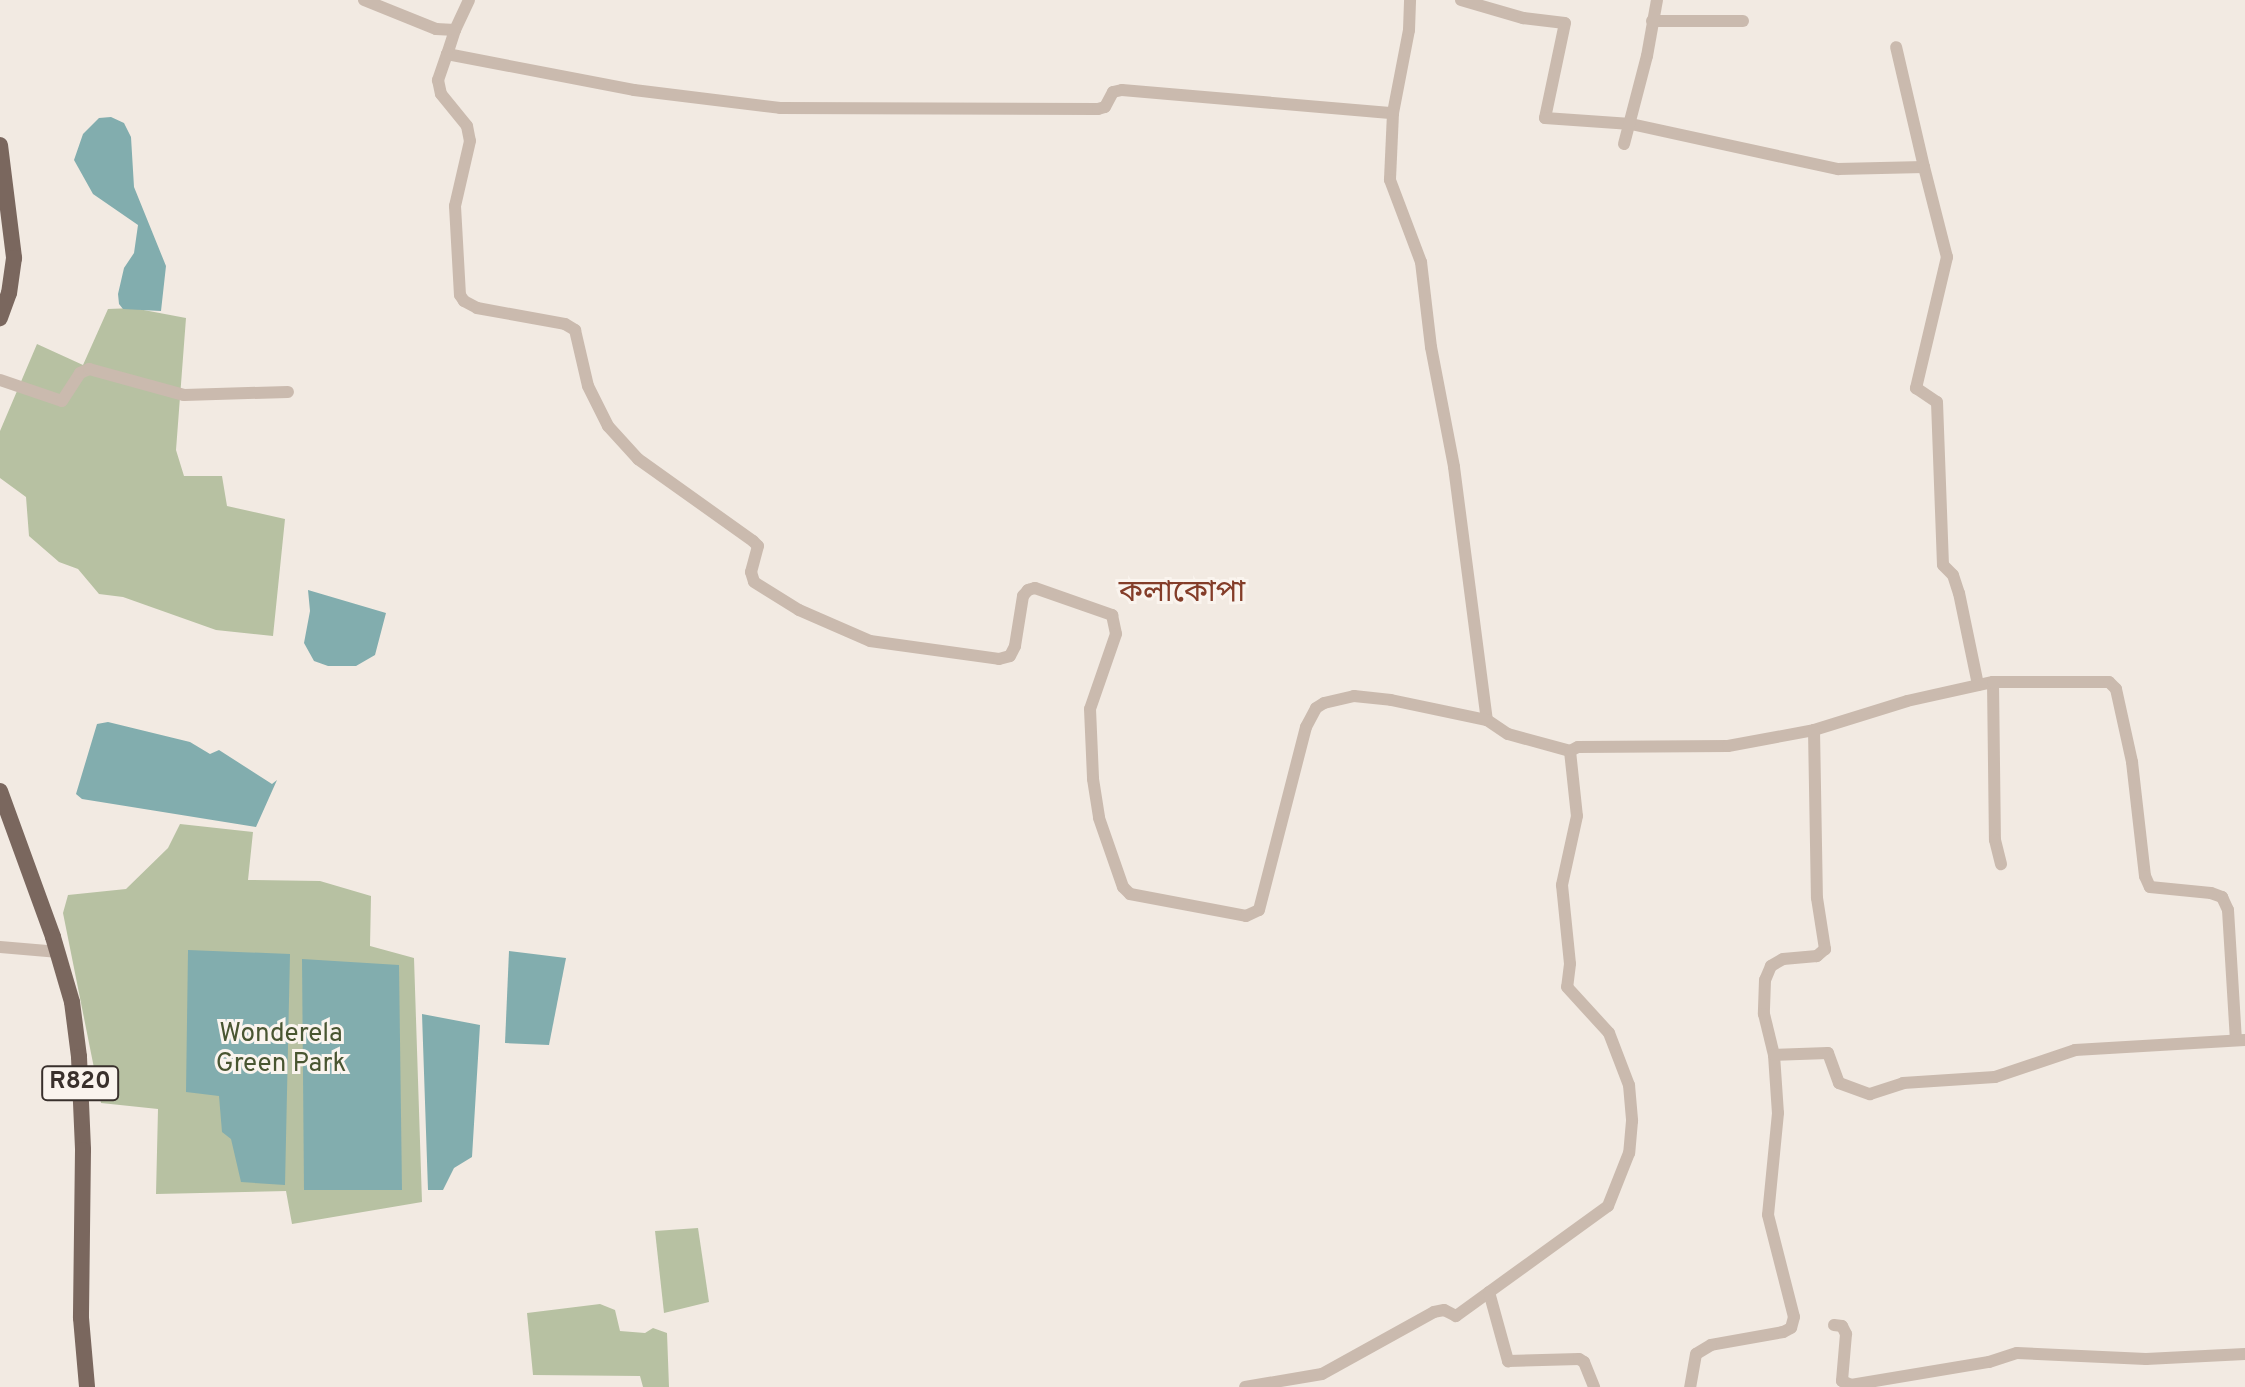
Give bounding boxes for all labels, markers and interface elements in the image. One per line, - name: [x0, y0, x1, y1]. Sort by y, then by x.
- district label: কলাকোপা: [1119, 576, 1245, 612]
- park label: Wonderela Green Park: [216, 1019, 346, 1080]
- road number: R820: [40, 1063, 120, 1103]

